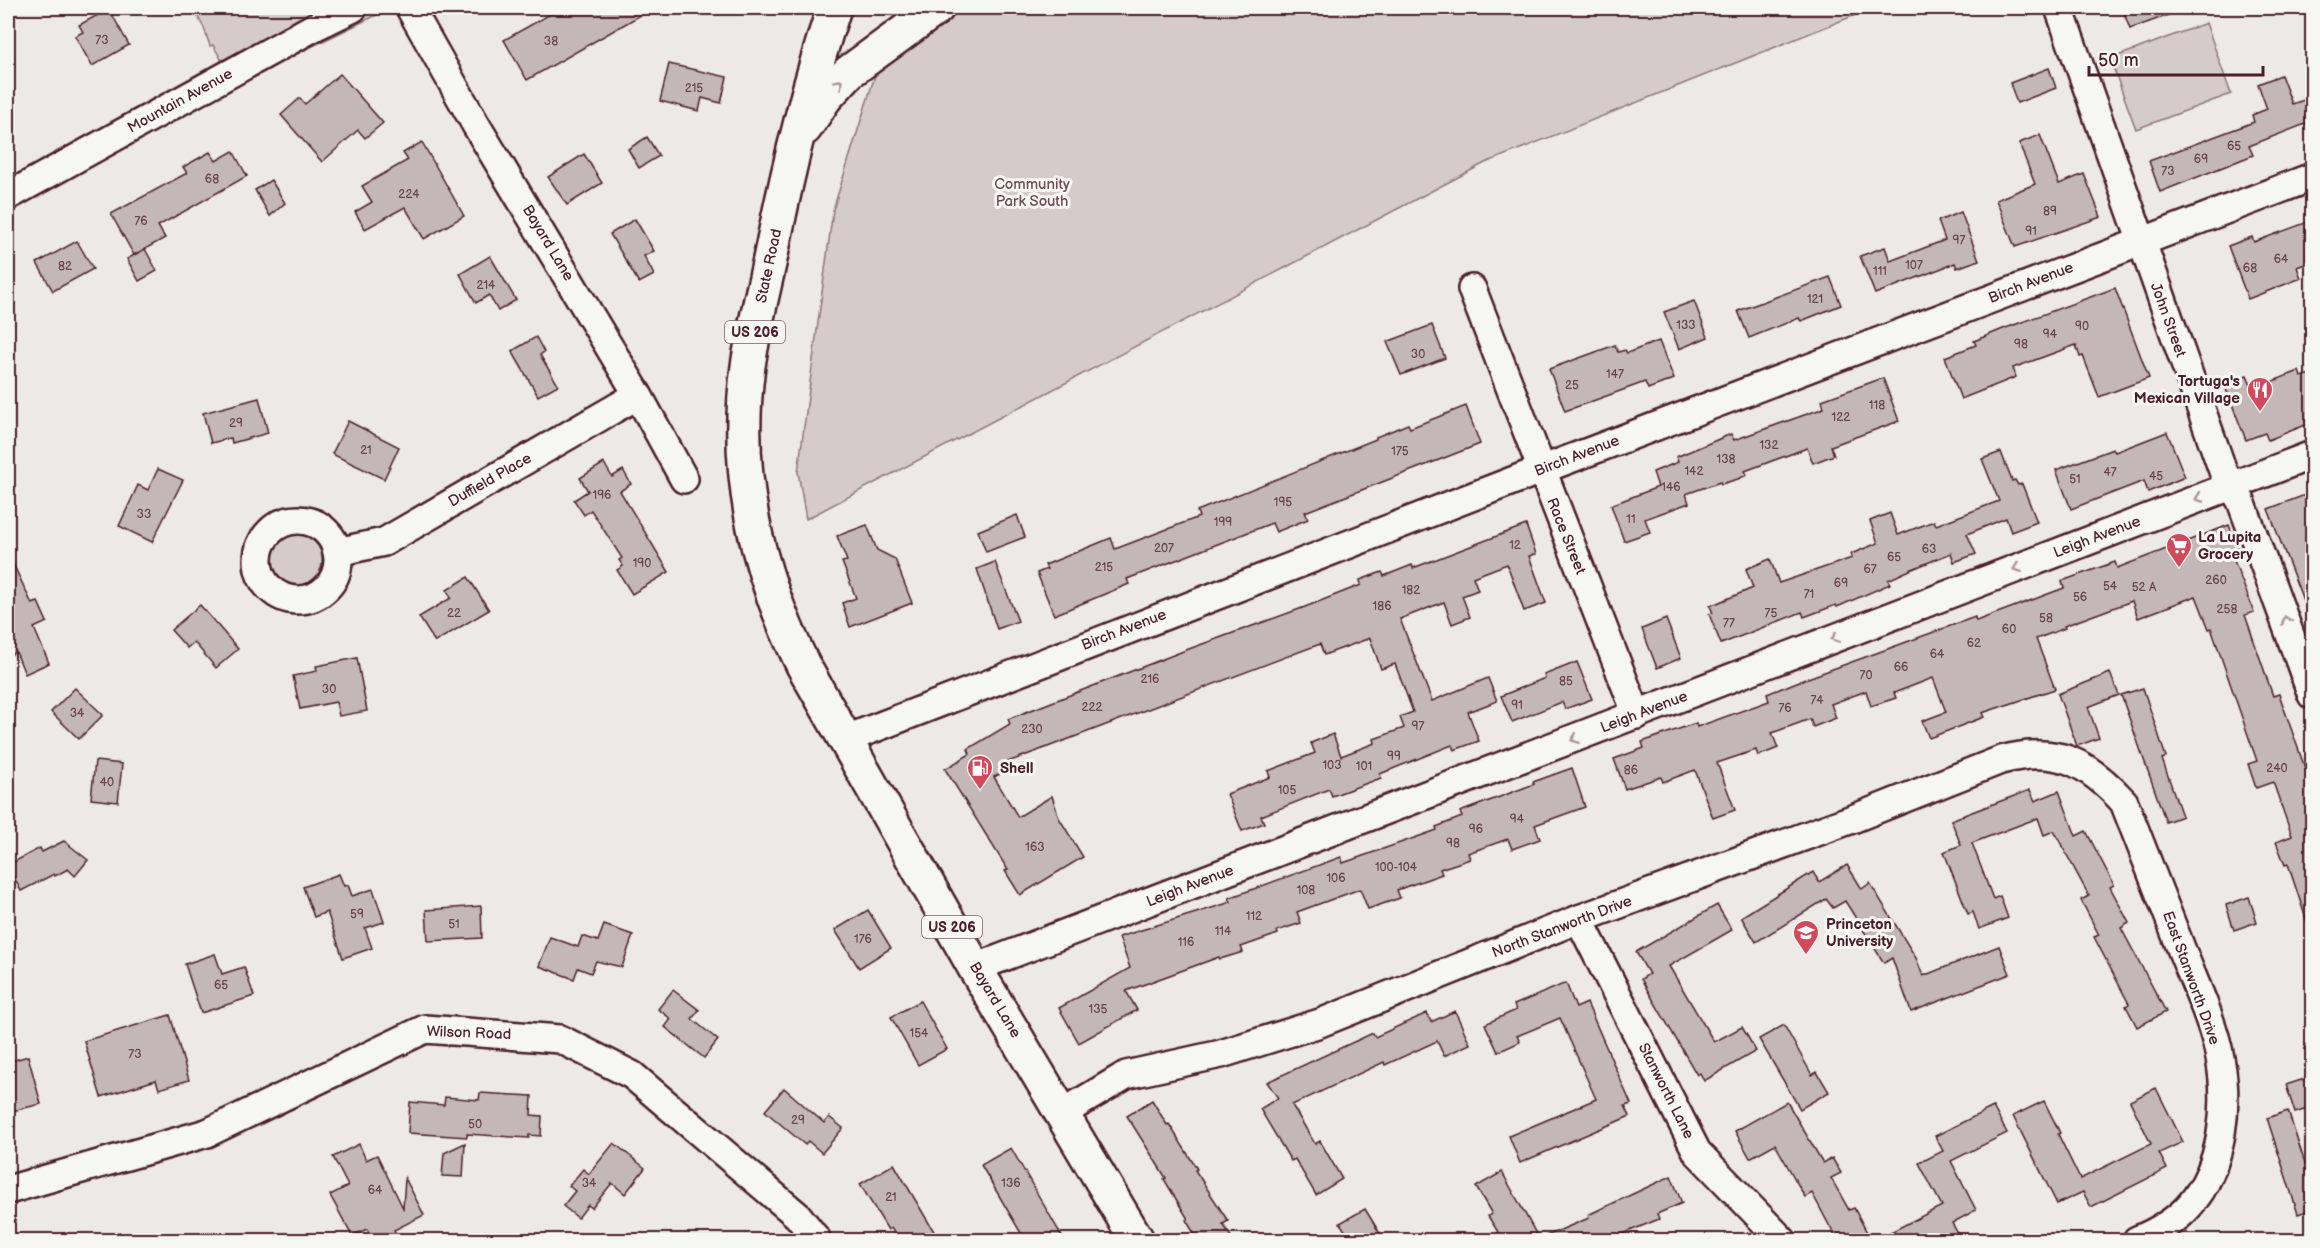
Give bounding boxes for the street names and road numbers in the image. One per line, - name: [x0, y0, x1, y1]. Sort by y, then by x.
- street label: Mountain Avenue: [124, 64, 236, 138]
- street label: Bayard Lane: [518, 201, 578, 285]
- street label: State Road: [752, 227, 786, 305]
- street label: Birch Avenue: [1986, 258, 2076, 308]
- street label: John Street: [2146, 280, 2190, 360]
- road number: US 206: [725, 321, 785, 343]
- street label: Birch Avenue: [1532, 431, 1622, 481]
- street label: Duffield Place: [445, 449, 535, 511]
- street label: Race Street: [1542, 495, 1590, 577]
- street label: Leigh Avenue: [2051, 512, 2143, 562]
- street label: Birch Avenue: [1079, 605, 1169, 655]
- street label: Leigh Avenue: [1598, 687, 1690, 737]
- street label: Leigh Avenue: [1144, 861, 1236, 911]
- street label: North Stanworth Drive: [1489, 892, 1635, 962]
- street label: East Stanworth Drive: [2158, 909, 2224, 1047]
- road number: US 206: [922, 916, 982, 938]
- street label: Bayard Lane: [965, 958, 1025, 1042]
- street label: Wilson Road: [426, 1022, 512, 1044]
- street label: Stanworth Lane: [1634, 1040, 1698, 1142]

